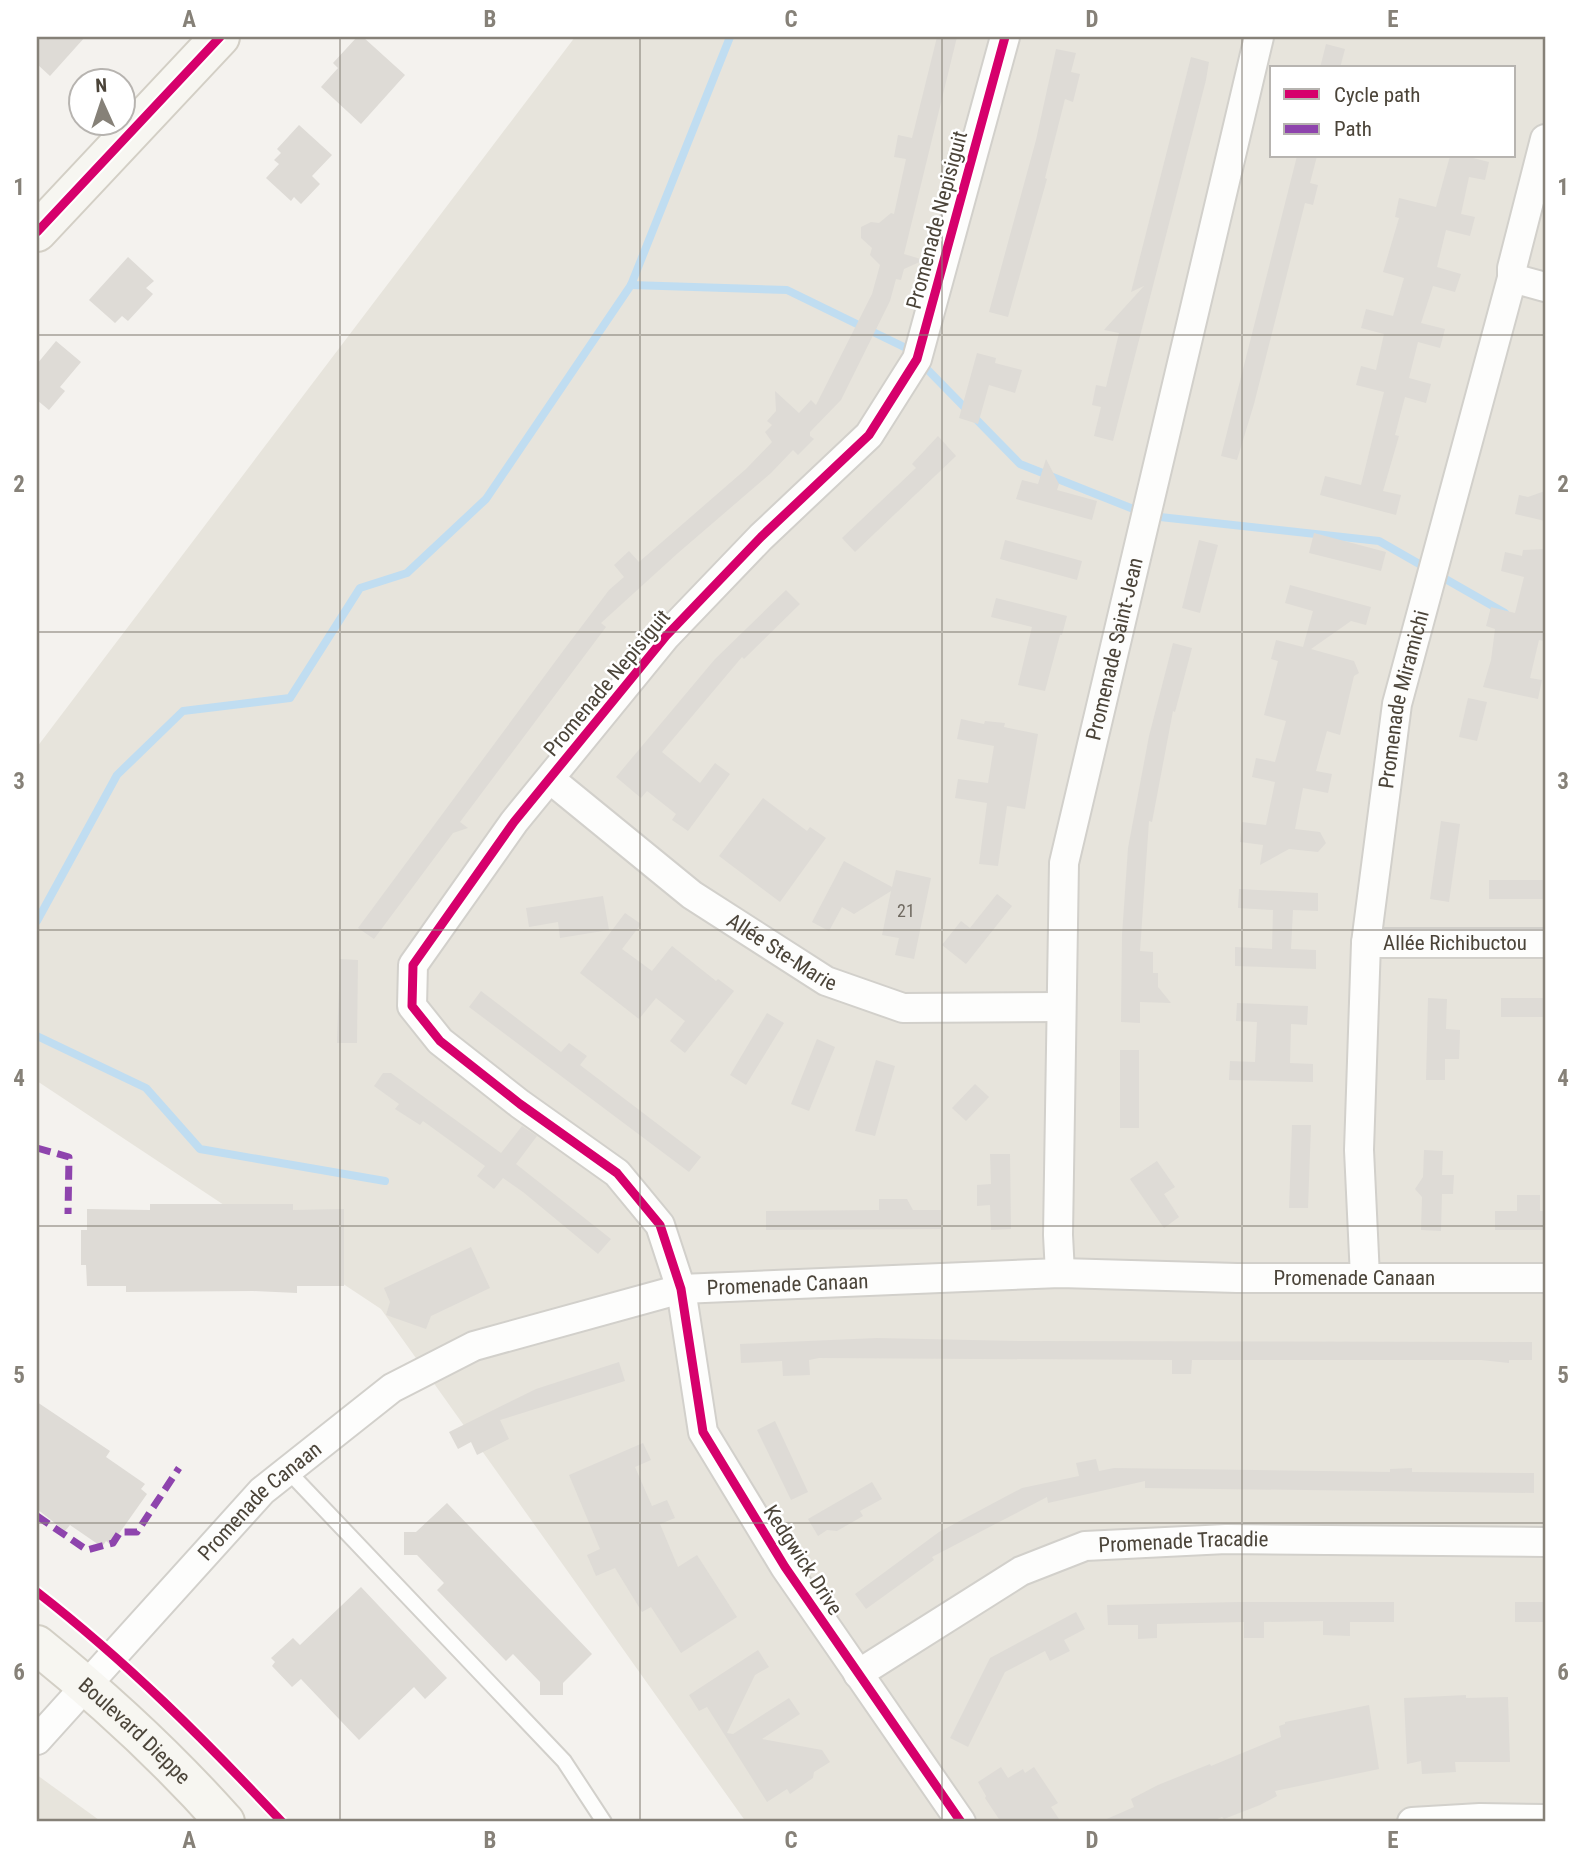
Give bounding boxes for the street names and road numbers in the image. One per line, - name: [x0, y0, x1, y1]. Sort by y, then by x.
- street label: Promenade Nepisiguit: [902, 128, 972, 312]
- street label: Promenade Saint-Jean: [1081, 555, 1148, 743]
- street label: Promenade Nepisiguit: [539, 605, 675, 761]
- street label: Promenade Miramichi: [1374, 608, 1434, 790]
- street label: Allée Ste-Marie: [722, 909, 840, 996]
- street label: Allée Richibuctou: [1383, 931, 1527, 955]
- street label: Promenade Canaan: [1273, 1266, 1435, 1290]
- street label: Promenade Canaan: [706, 1269, 869, 1300]
- street label: Promenade Canaan: [193, 1437, 326, 1565]
- street label: Kedgwick Drive: [759, 1501, 848, 1620]
- street label: Promenade Tracadie: [1098, 1527, 1269, 1557]
- street label: Boulevard Dieppe: [74, 1673, 195, 1789]

